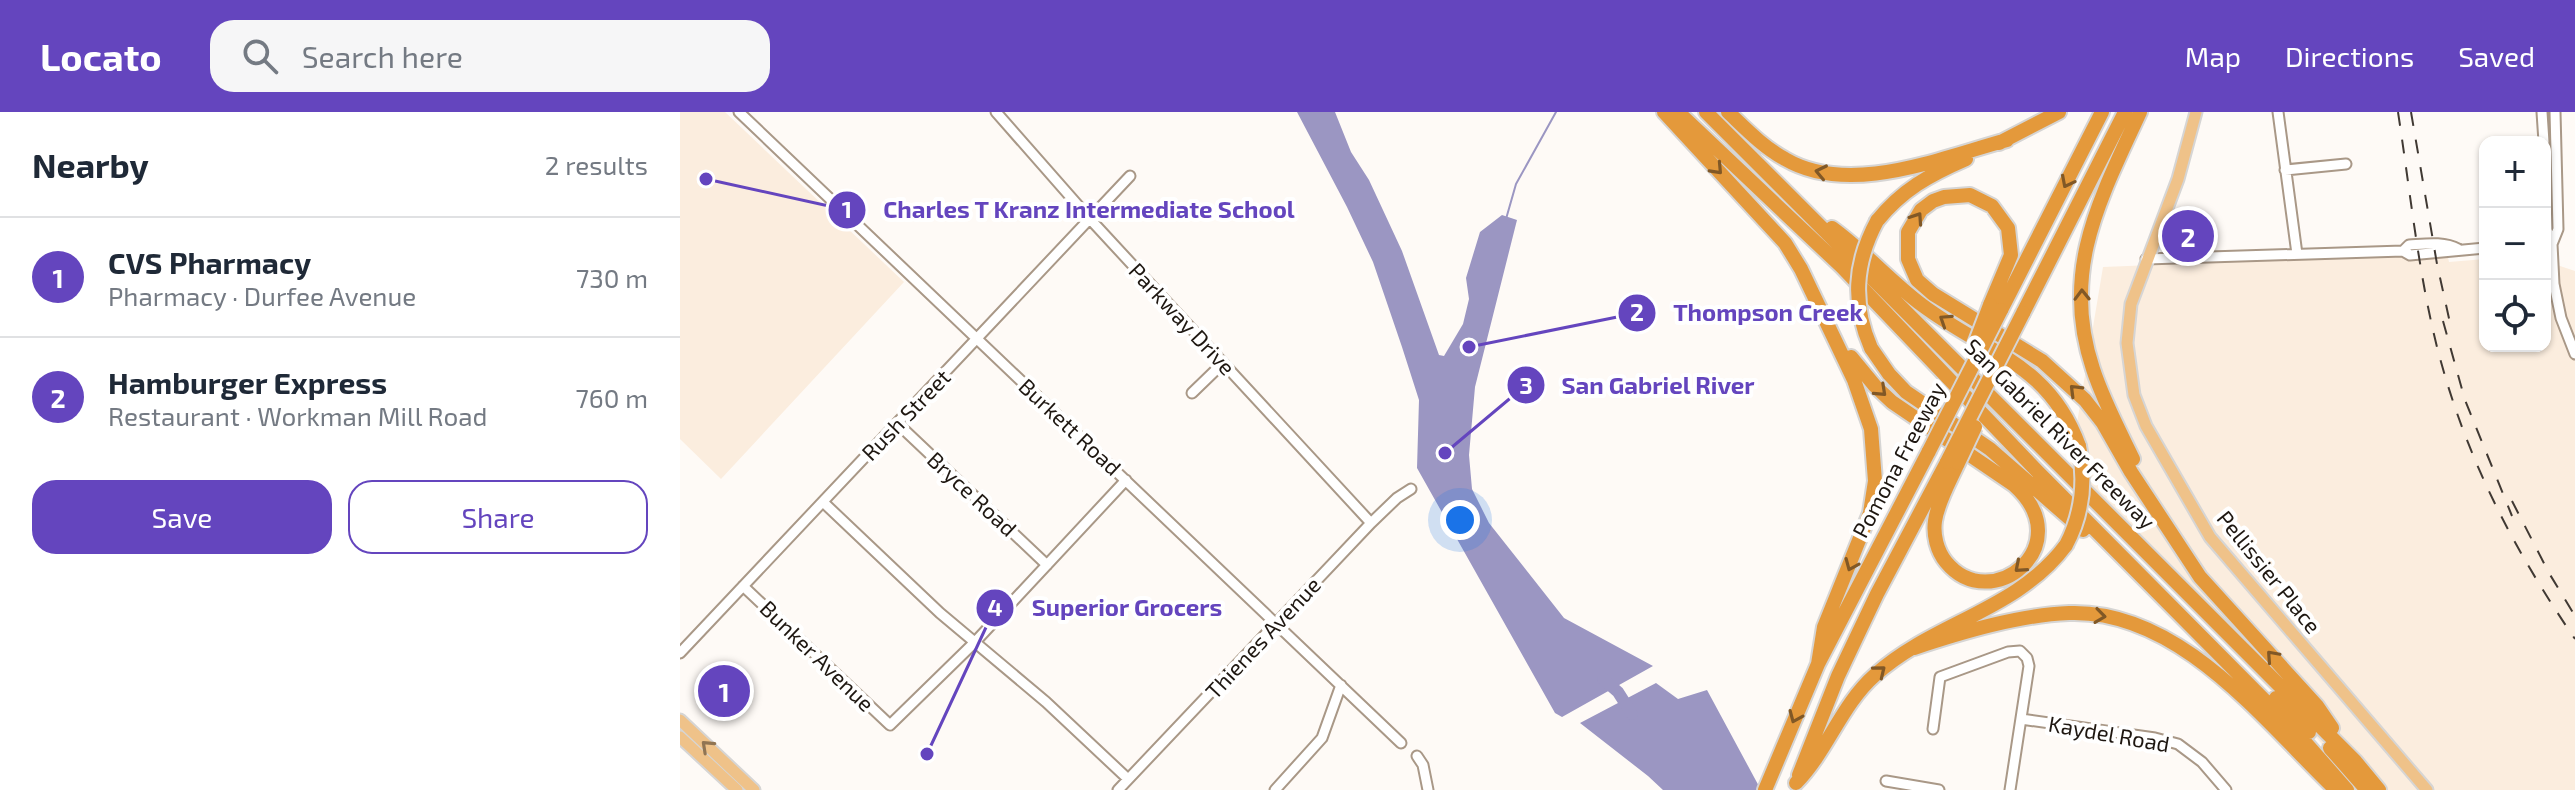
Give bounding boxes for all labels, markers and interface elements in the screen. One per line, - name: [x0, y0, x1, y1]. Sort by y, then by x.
- search box: [210, 20, 770, 92]
- text: Locato: [40, 33, 162, 79]
- icon: search: [238, 34, 282, 78]
- text: Search here: [302, 38, 463, 74]
- text: Map: [2185, 39, 2241, 73]
- text: Directions: [2285, 39, 2414, 73]
- text: Saved: [2458, 39, 2535, 73]
- map controls: [2479, 136, 2551, 352]
- button: +: [2479, 136, 2551, 208]
- text: Nearby: [32, 144, 149, 185]
- text: 2 results: [545, 149, 648, 180]
- one-way arrow: [1708, 160, 1723, 174]
- one-way arrow: [1815, 165, 1828, 182]
- one-way arrow: [2061, 173, 2077, 188]
- callout: Charles T Kranz Intermediate School: [827, 186, 1311, 234]
- text: 1: [842, 194, 852, 223]
- text: Charles T Kranz Intermediate School: [883, 194, 1295, 223]
- pin: 2: [2162, 206, 2214, 266]
- button: −: [2479, 208, 2551, 280]
- one-way arrow: [1907, 213, 1922, 227]
- text: CVS Pharmacy: [108, 244, 311, 280]
- street label: Parkway Drive: [1124, 257, 1241, 380]
- text: 1: [52, 262, 64, 293]
- text: 730 m: [576, 262, 648, 293]
- text: Pharmacy · Durfee Avenue: [108, 280, 416, 311]
- button: locate: [2479, 280, 2551, 352]
- one-way arrow: [2073, 288, 2091, 301]
- callout: Thompson Creek: [1617, 289, 1879, 337]
- text: 2: [1630, 297, 1644, 326]
- text: Thompson Creek: [1673, 297, 1863, 326]
- one-way arrow: [1939, 315, 1953, 330]
- street label: San Gabriel River Freeway: [1960, 333, 2162, 534]
- callout: San Gabriel River: [1506, 361, 1771, 409]
- text: Hamburger Express: [108, 364, 387, 400]
- street label: Rush Street: [856, 364, 955, 465]
- text: 3: [1519, 370, 1533, 399]
- text: San Gabriel River: [1561, 370, 1755, 399]
- street label: Burkett Road: [1014, 372, 1127, 480]
- street label: Pomona Freeway: [1846, 377, 1950, 542]
- text: 2: [50, 382, 66, 413]
- text: 760 m: [576, 382, 648, 413]
- one-way arrow: [1871, 382, 1886, 396]
- one-way arrow: [2070, 385, 2084, 399]
- text: Restaurant · Workman Mill Road: [108, 400, 488, 431]
- street label: Bryce Road: [923, 446, 1022, 541]
- button: Save: [32, 480, 332, 554]
- button: Share: [348, 480, 648, 554]
- your location: [1440, 500, 1480, 540]
- street label: Pellissier Place: [2212, 505, 2327, 638]
- one-way arrow: [1844, 557, 1860, 571]
- one-way arrow: [2014, 557, 2029, 571]
- street label: Thienes Avenue: [1199, 571, 1325, 703]
- callout: Superior Grocers: [975, 584, 1238, 632]
- text: 4: [987, 592, 1003, 621]
- text: Superior Grocers: [1032, 592, 1222, 621]
- street label: Bunker Avenue: [755, 594, 880, 716]
- one-way arrow: [2093, 607, 2107, 624]
- one-way arrow: [2268, 651, 2282, 666]
- pin: 1: [698, 661, 750, 721]
- one-way arrow: [1871, 666, 1885, 681]
- one-way arrow: [1789, 709, 1805, 723]
- street label: Kaydel Road: [2047, 710, 2172, 756]
- one-way arrow: [702, 741, 717, 755]

